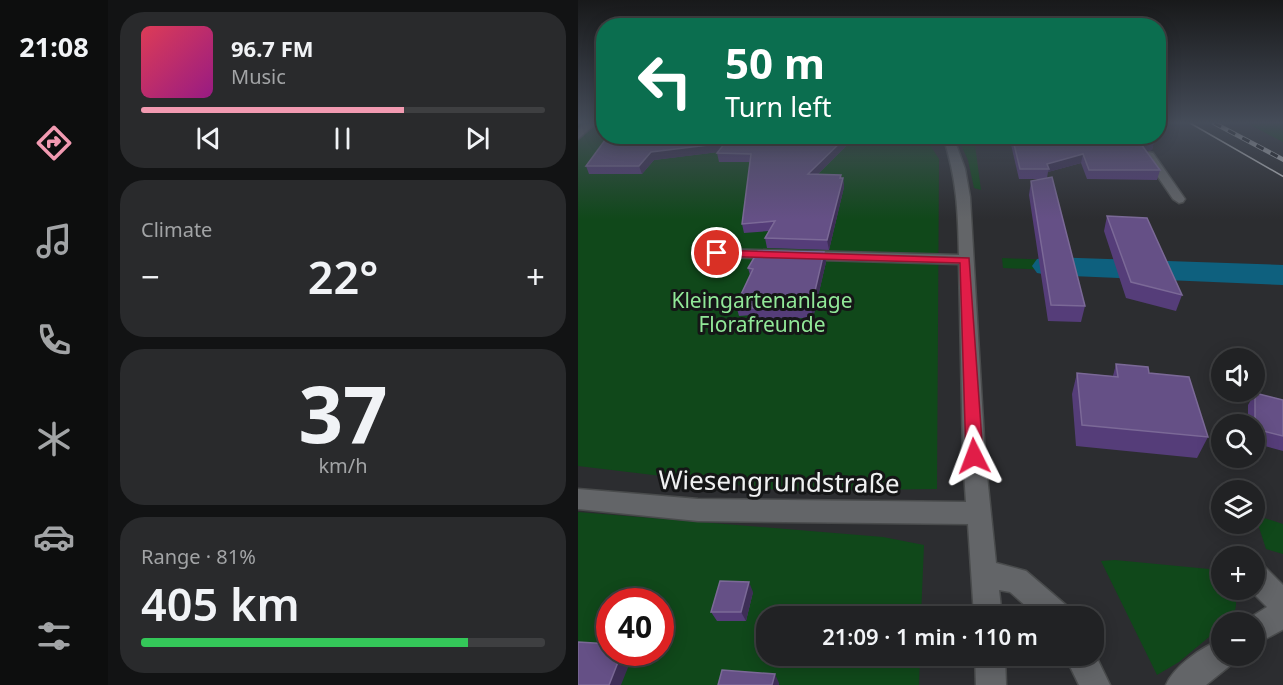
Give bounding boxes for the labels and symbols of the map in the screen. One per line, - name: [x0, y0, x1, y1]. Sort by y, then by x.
- pin: [691, 227, 742, 278]
- park label: Kleingartenanlage Florafreunde: [671, 286, 853, 338]
- position arrow: [942, 424, 1006, 488]
- street label: Wiesengrundstraße: [658, 461, 900, 501]
- speed limit sign: 40: [596, 588, 674, 666]

